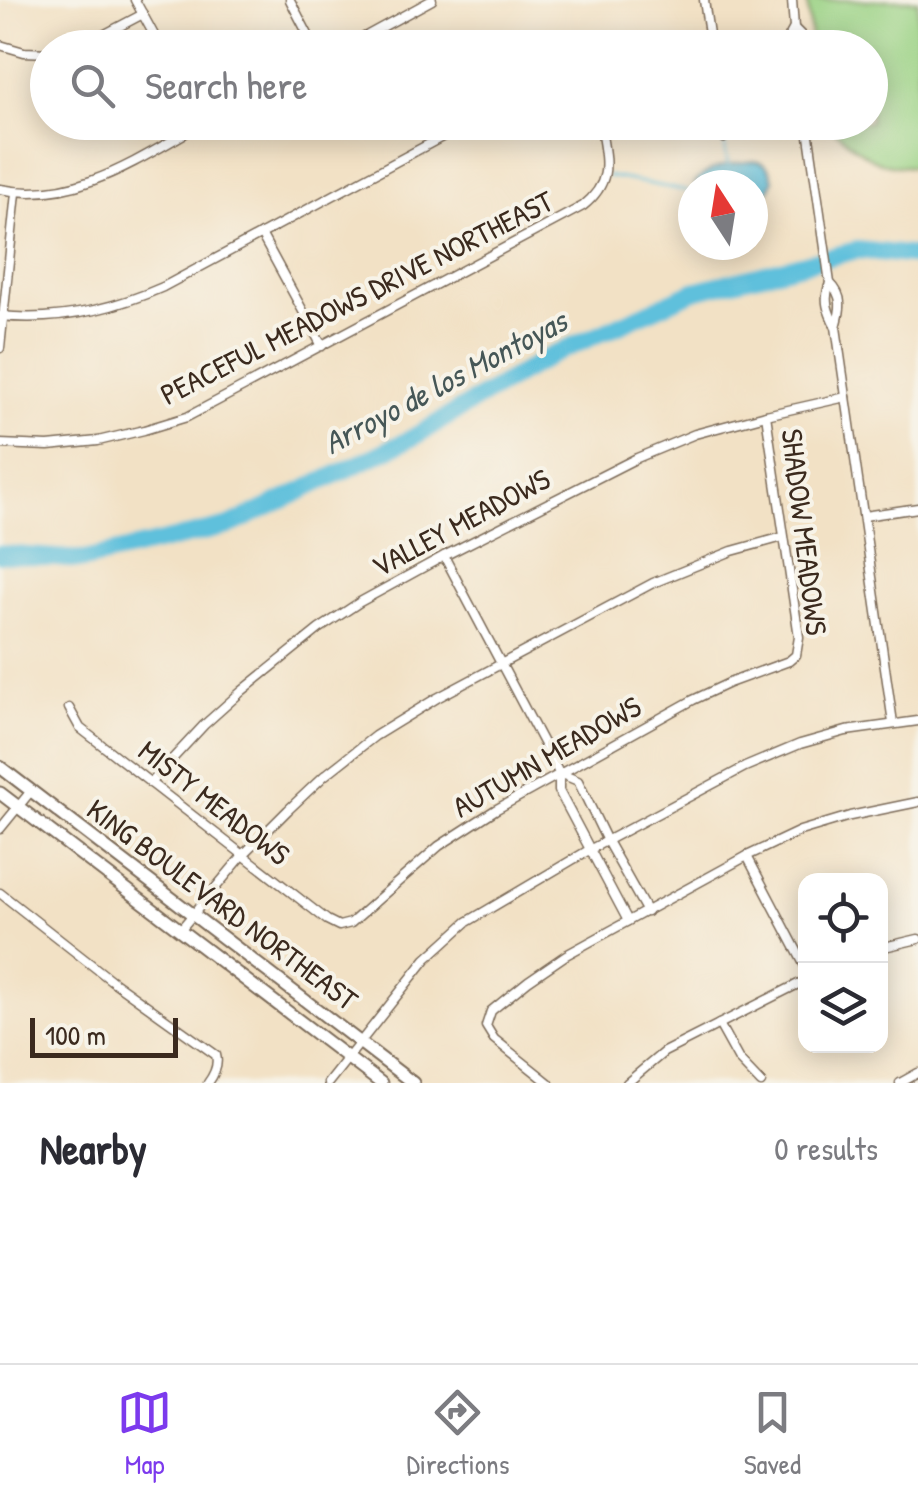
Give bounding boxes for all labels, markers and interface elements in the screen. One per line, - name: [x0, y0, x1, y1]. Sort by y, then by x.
- search box: [30, 30, 888, 140]
- icon: search: [65, 58, 120, 113]
- text: Search here: [145, 59, 307, 111]
- north arrow: [678, 170, 768, 260]
- street label: PEACEFUL MEADOWS DRIVE NORTHEAST: [153, 180, 561, 414]
- water label: Arroyo de los Montoyas: [316, 298, 576, 464]
- street label: SHADOW MEADOWS: [772, 426, 838, 638]
- street label: VALLEY MEADOWS: [365, 458, 557, 586]
- street label: AUTUMN MEADOWS: [445, 686, 648, 826]
- street label: MISTY MEADOWS: [131, 730, 299, 874]
- street label: KING BOULEVARD NORTHEAST: [79, 789, 367, 1020]
- map controls: [798, 873, 888, 1053]
- button: locate: [798, 873, 888, 963]
- button: layers: [798, 963, 888, 1053]
- scale bar: [30, 1013, 178, 1058]
- text: 100 m: [45, 1016, 106, 1054]
- text: Nearby: [40, 1120, 147, 1177]
- text: 0 results: [774, 1127, 878, 1170]
- tab: Map: [117, 1385, 172, 1483]
- tab: Directions: [406, 1385, 509, 1483]
- tab: Saved: [744, 1385, 801, 1483]

